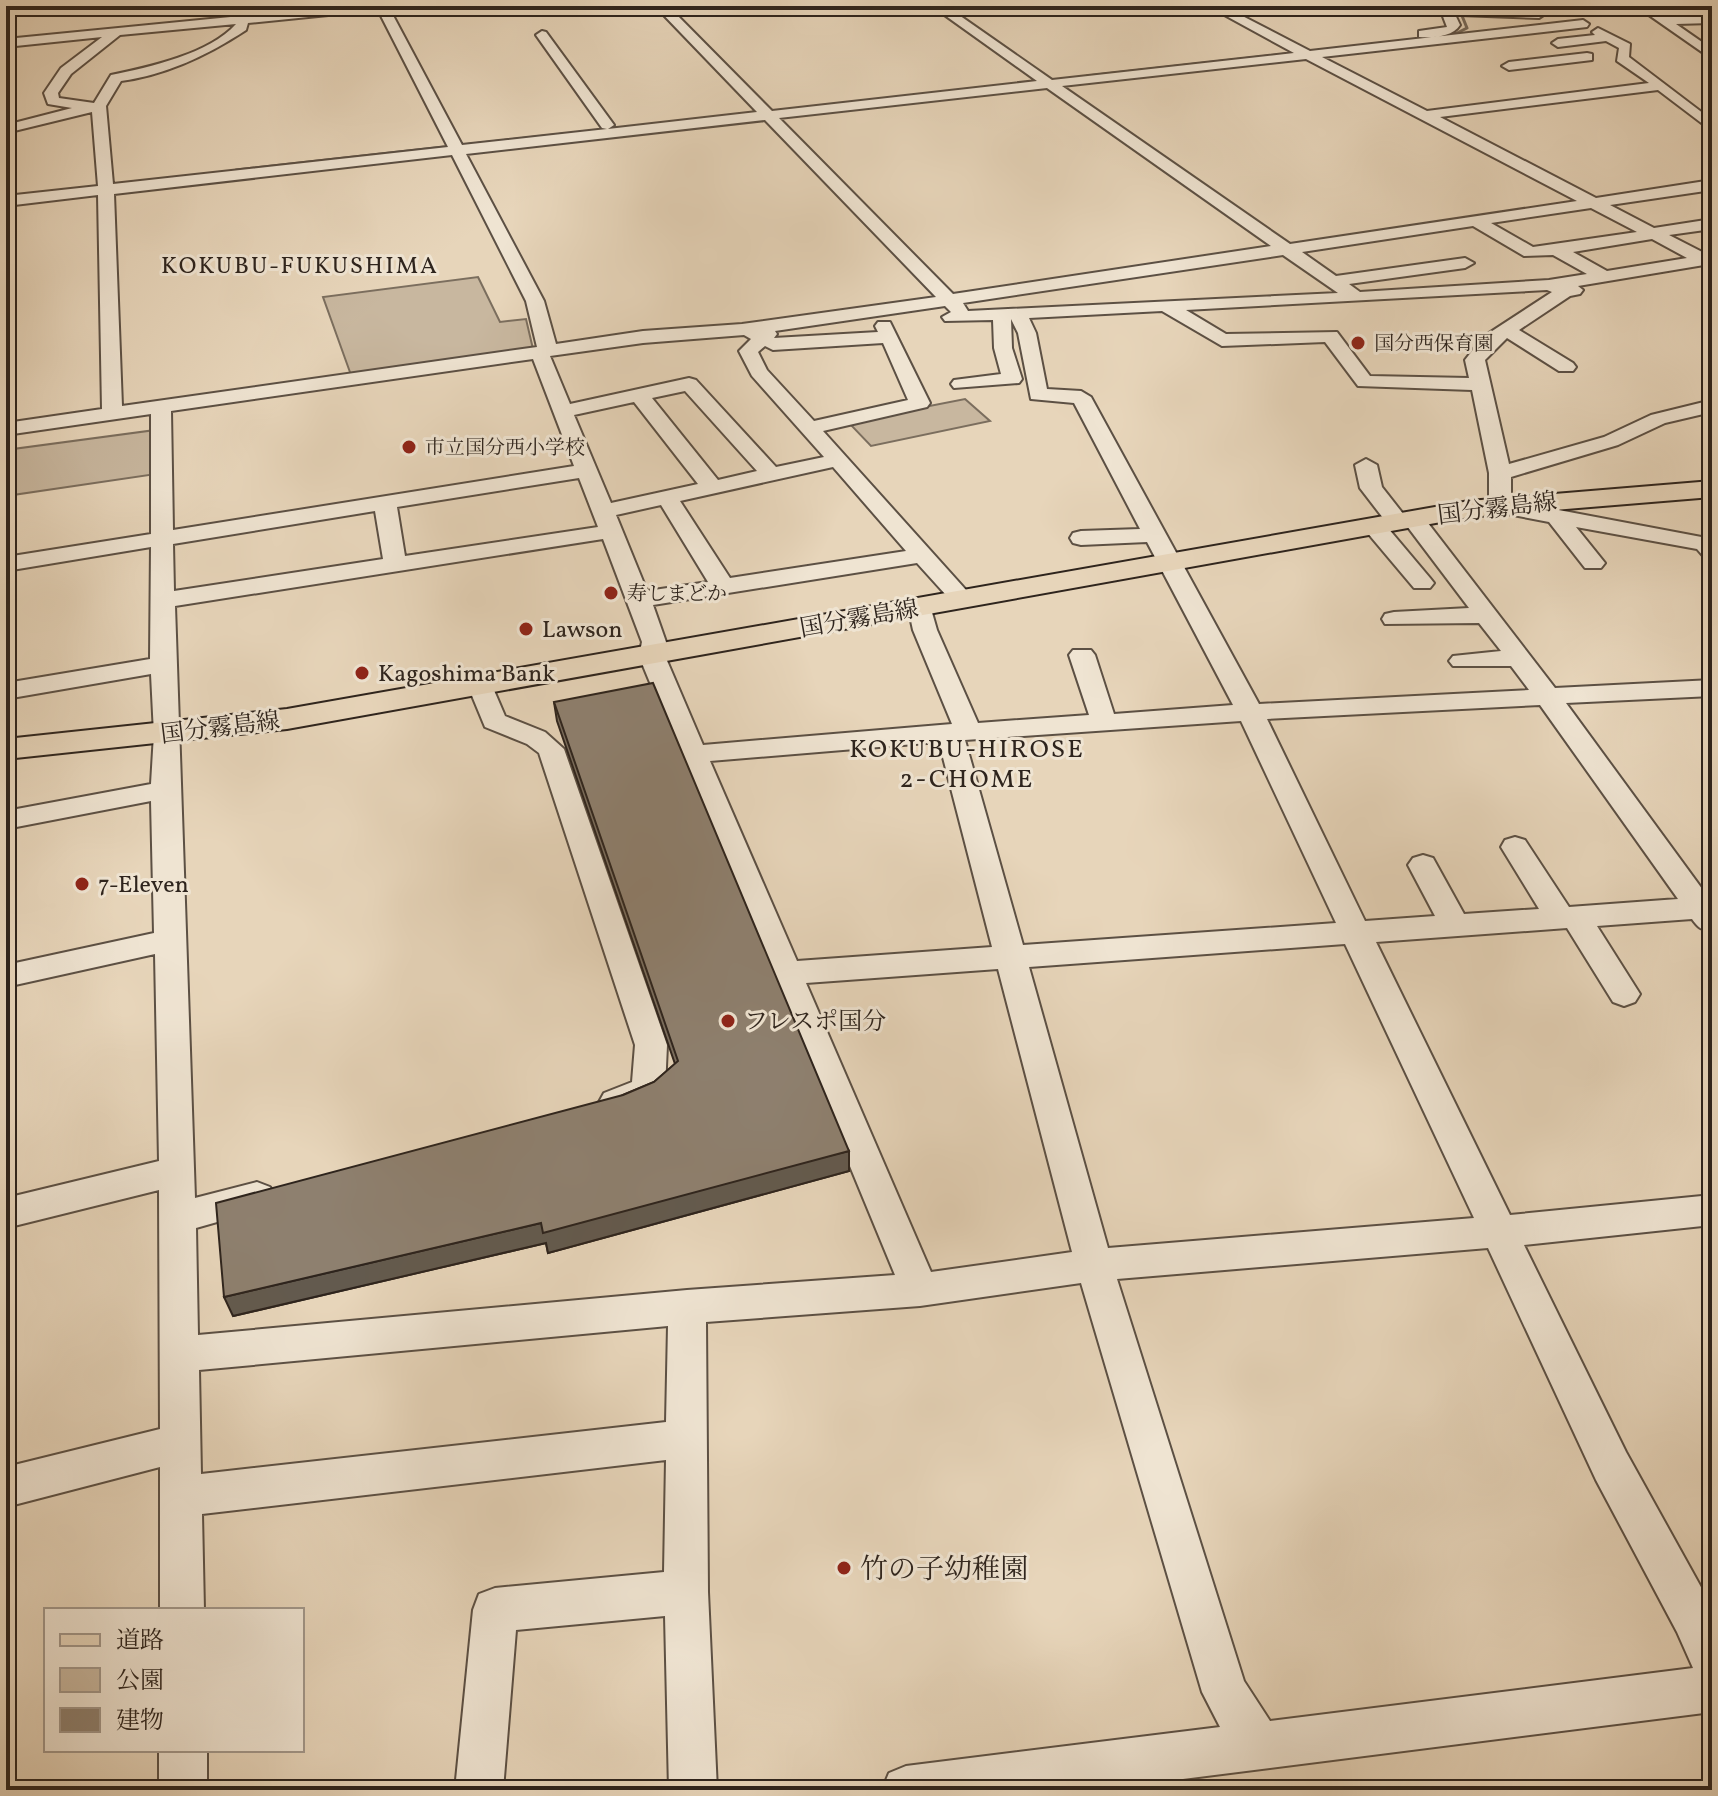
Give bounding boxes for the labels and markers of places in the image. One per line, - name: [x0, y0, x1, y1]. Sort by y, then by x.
- place label: 国分西保育園: [1374, 331, 1494, 359]
- marker: 国分西保育園: [1349, 334, 1367, 352]
- place label: 市立国分西小学校: [425, 435, 585, 463]
- marker: 市立国分西小学校: [400, 438, 418, 456]
- place label: 寿しまどか: [627, 581, 727, 609]
- marker: 寿しまどか: [602, 584, 620, 602]
- place label: Lawson: [542, 614, 623, 648]
- marker: Lawson: [517, 620, 535, 638]
- place label: Kagoshima Bank: [378, 658, 555, 692]
- marker: Kagoshima Bank: [353, 664, 371, 682]
- place label: 7-Eleven: [98, 869, 189, 903]
- marker: 7-Eleven: [73, 875, 91, 893]
- place label: フレスポ国分: [744, 1006, 886, 1040]
- marker: フレスポ国分: [719, 1012, 737, 1030]
- place label: 竹の子幼稚園: [860, 1551, 1028, 1590]
- marker: 竹の子幼稚園: [835, 1559, 853, 1577]

